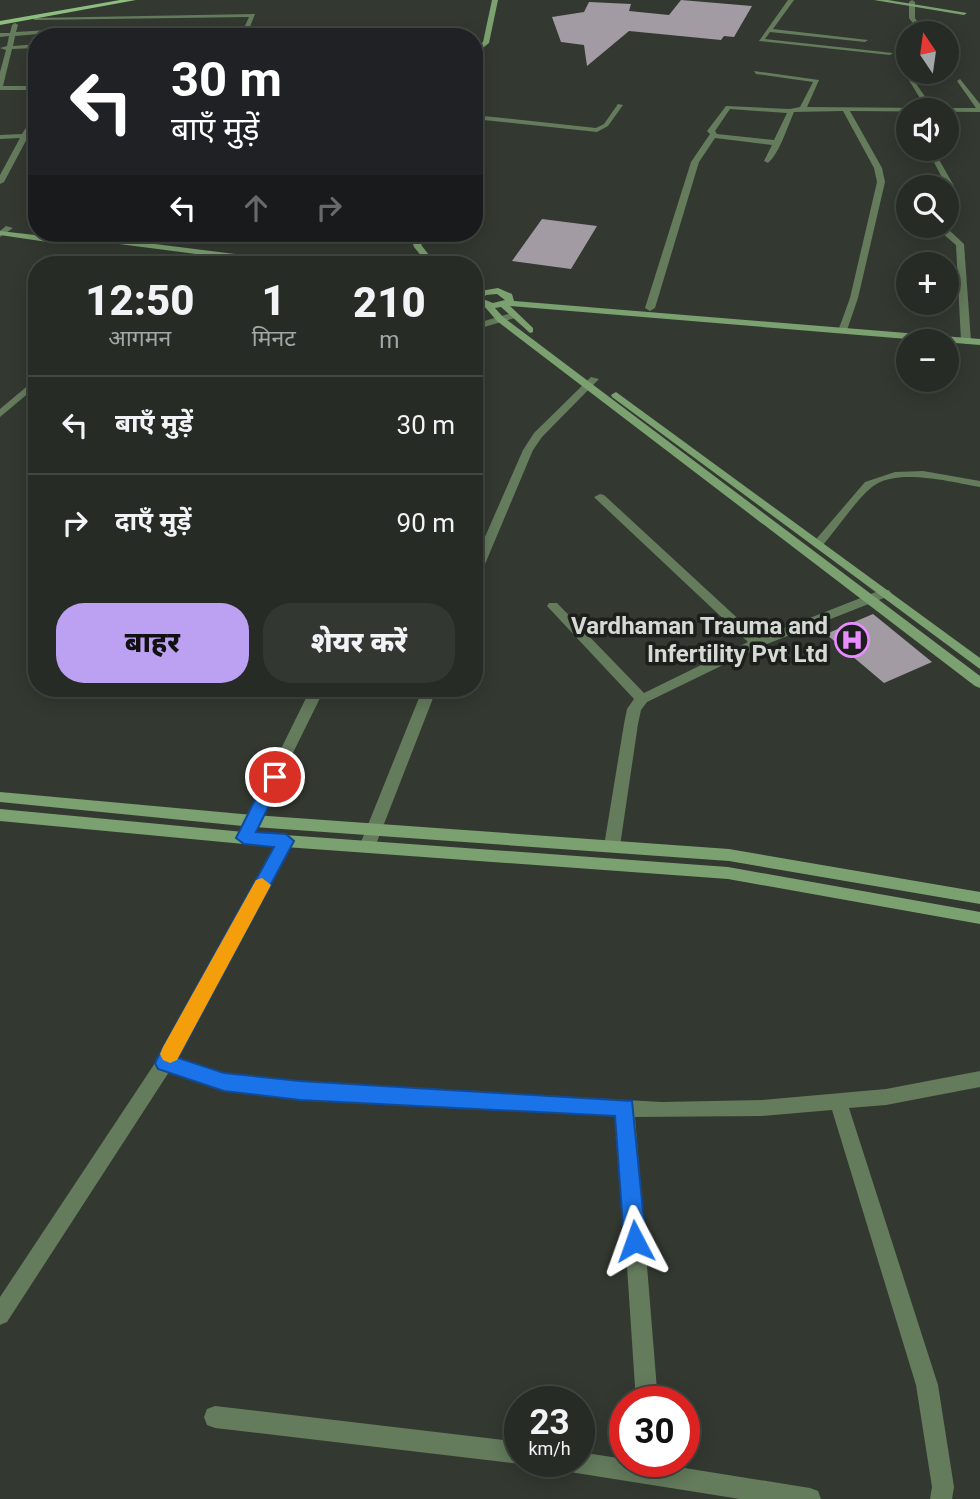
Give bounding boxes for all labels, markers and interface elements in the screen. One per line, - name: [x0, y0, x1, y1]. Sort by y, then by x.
- north arrow: [896, 21, 959, 84]
- map controls: [896, 21, 959, 392]
- text: 30 m: [171, 51, 282, 108]
- icon: left: [56, 56, 147, 147]
- button: sound: [896, 98, 959, 161]
- text: बाएँ मुड़ें: [171, 110, 259, 148]
- button: search: [896, 175, 959, 238]
- icon: left: [164, 189, 202, 227]
- icon: ahead: [237, 189, 275, 227]
- icon: right: [310, 189, 348, 227]
- button: +: [896, 252, 959, 315]
- text: 12:50: [85, 276, 194, 325]
- text: 1: [262, 276, 286, 325]
- text: 210: [353, 278, 426, 327]
- text: आगमन: [108, 325, 171, 352]
- text: मिनट: [252, 325, 296, 352]
- text: m: [379, 327, 399, 354]
- button: −: [896, 329, 959, 392]
- icon: left: [56, 406, 94, 444]
- text: बाएँ मुड़ें: [115, 408, 193, 438]
- text: 30 m: [397, 410, 455, 440]
- icon: right: [56, 504, 94, 542]
- text: दाएँ मुड़ें: [115, 506, 191, 536]
- text: 90 m: [397, 508, 455, 538]
- button: बाहर: [56, 603, 249, 683]
- button: शेयर करें: [263, 603, 455, 683]
- place label: Vardhaman Trauma and Infertility Pvt Ltd: [571, 612, 828, 668]
- hospital icon: Vardhaman Trauma and Infertility Pvt Ltd: [833, 621, 871, 659]
- pin: [245, 747, 305, 807]
- icon: arrive: [256, 758, 294, 796]
- position arrow: [598, 1204, 672, 1278]
- speed limit sign: 30: [609, 1386, 700, 1477]
- text: 23: [529, 1402, 570, 1443]
- text: km/h: [528, 1438, 571, 1459]

